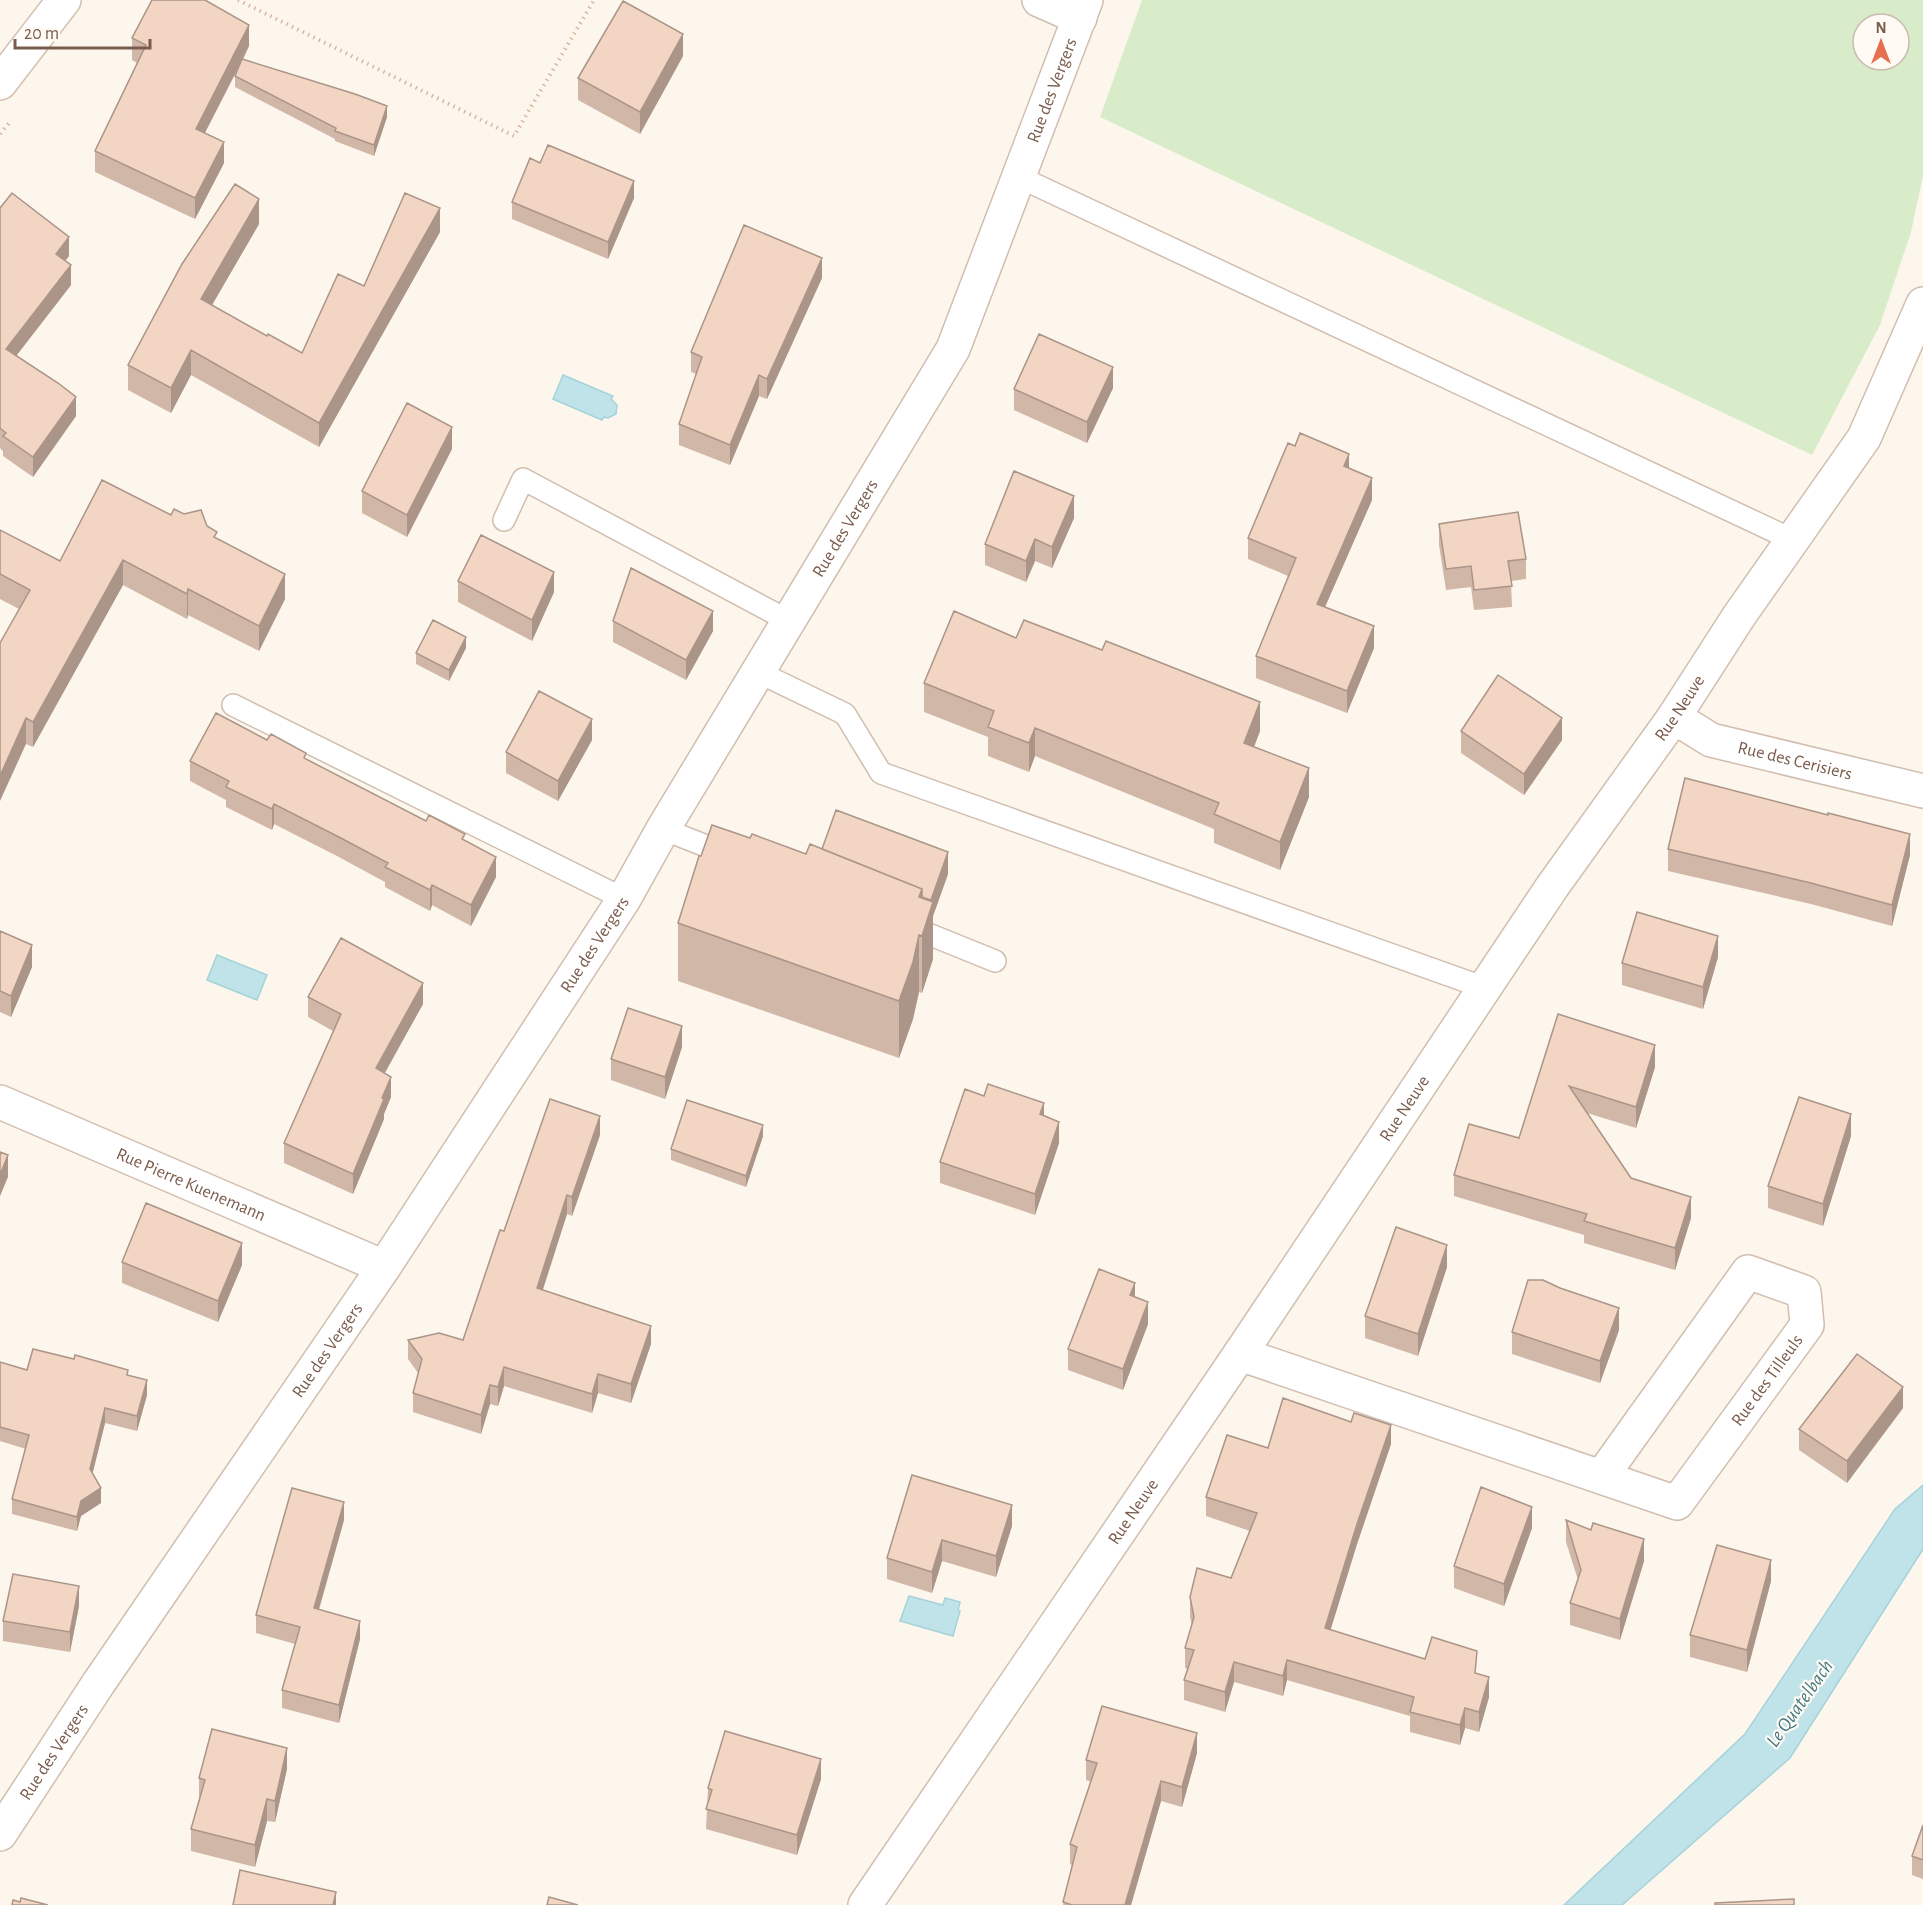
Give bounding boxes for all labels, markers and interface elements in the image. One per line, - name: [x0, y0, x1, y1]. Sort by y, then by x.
- scale bar: [15, 12, 150, 50]
- north arrow: [1851, 12, 1911, 72]
- text: N: [1875, 20, 1887, 36]
- text: 20 m: [24, 25, 59, 43]
- street label: Rue des Vergers: [1024, 36, 1081, 145]
- street label: Rue des Vergers: [809, 477, 882, 580]
- street label: Rue Neuve: [1652, 672, 1708, 745]
- street label: Rue des Cerisiers: [1736, 739, 1854, 784]
- street label: Rue des Vergers: [558, 894, 633, 996]
- street label: Rue Neuve: [1377, 1073, 1433, 1145]
- street label: Rue Pierre Kuenemann: [113, 1145, 268, 1225]
- street label: Rue des Vergers: [289, 1300, 366, 1401]
- street label: Rue des Tilleuls: [1728, 1332, 1807, 1430]
- street label: Rue Neuve: [1105, 1476, 1162, 1548]
- water label: Le Quatelbach: [1763, 1656, 1837, 1751]
- street label: Rue des Vergers: [17, 1701, 92, 1804]

